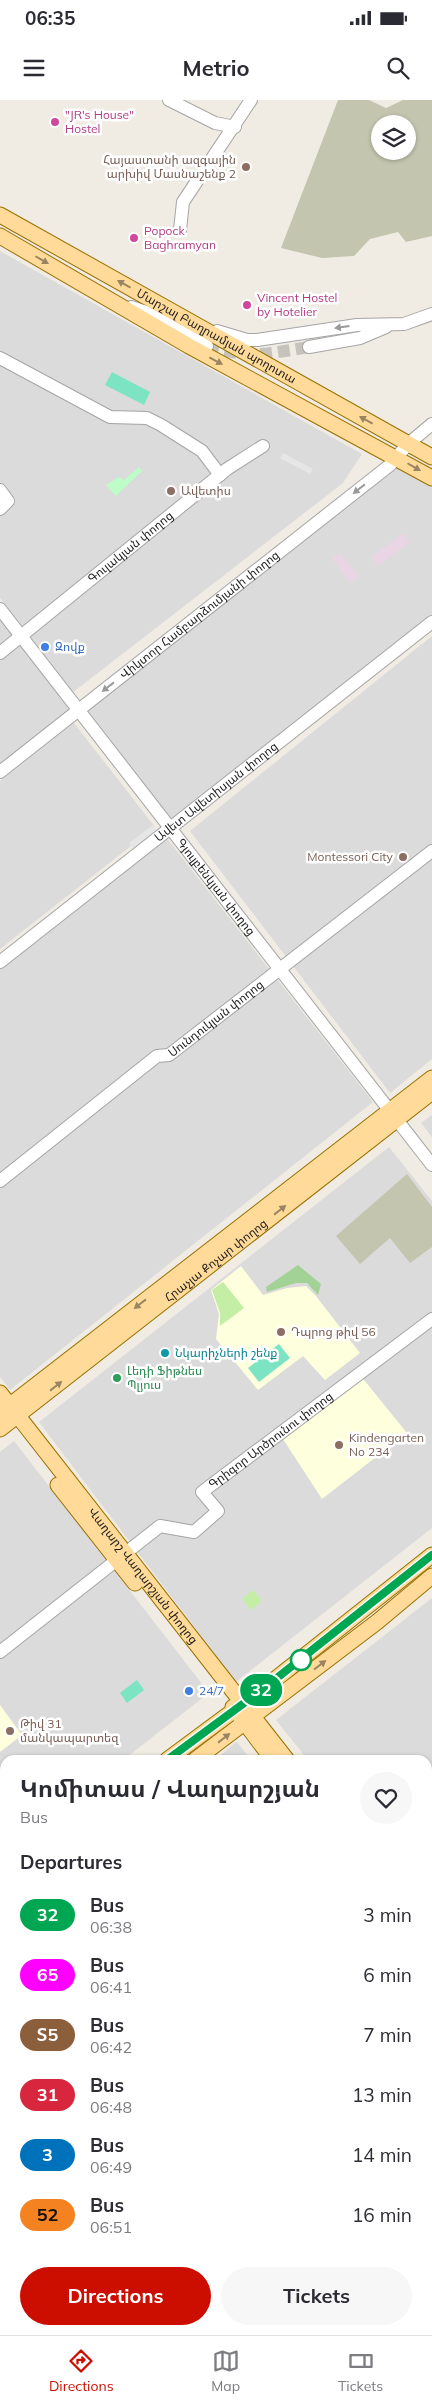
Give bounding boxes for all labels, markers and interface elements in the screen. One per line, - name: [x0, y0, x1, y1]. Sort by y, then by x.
- text: 06:35: [25, 6, 75, 30]
- icon: menu: [20, 54, 48, 82]
- text: Metrio: [183, 54, 249, 82]
- icon: search: [384, 54, 412, 82]
- place label: "JR's House" Hostel: [65, 107, 134, 136]
- map controls: [371, 115, 416, 160]
- button: layers: [371, 115, 416, 160]
- marker: "JR's House" Hostel: [49, 116, 61, 128]
- place label: Հայաստանի ազգային արխիվ Մասնաշենք 2: [103, 152, 236, 181]
- marker: Հայաստանի ազգային արխիվ Մասնաշենք 2: [240, 161, 252, 173]
- place label: Popock Baghramyan: [144, 223, 216, 252]
- marker: Popock Baghramyan: [128, 232, 140, 244]
- one-way arrow: [36, 255, 49, 264]
- one-way arrow: [117, 280, 131, 288]
- street label: Մարշալ Բաղրամյան պողոտա: [134, 285, 299, 386]
- place label: Vincent Hostel by Hotelier: [257, 290, 337, 319]
- marker: Vincent Hostel by Hotelier: [241, 299, 253, 311]
- one-way arrow: [334, 323, 350, 331]
- one-way arrow: [209, 357, 224, 365]
- one-way arrow: [358, 416, 373, 424]
- one-way arrow: [407, 463, 421, 472]
- place label: Ավետիս: [181, 483, 231, 498]
- one-way arrow: [353, 483, 366, 494]
- marker: Ավետիս: [165, 485, 177, 497]
- street label: Գուլակյան փողոց: [84, 508, 176, 586]
- street label: Վիկտոր Համբարձումյանի փողոց: [116, 547, 282, 682]
- place label: Զովք: [55, 639, 85, 654]
- marker: Զովք: [39, 641, 51, 653]
- one-way arrow: [102, 681, 115, 692]
- street label: Ավետ Ավետիսյան փողոց: [151, 738, 280, 845]
- street label: Գյուլբենկյան փողոց: [174, 835, 259, 938]
- place label: Montessori City: [307, 849, 394, 864]
- marker: Montessori City: [397, 851, 409, 863]
- street label: Սունդուկյան փողոց: [165, 977, 266, 1060]
- one-way arrow: [274, 1205, 287, 1215]
- street label: Հրաչյա Քոչար փողոց: [161, 1215, 270, 1305]
- one-way arrow: [134, 1299, 147, 1310]
- place label: Դպրոց թիվ 56: [291, 1324, 376, 1339]
- marker: Դպրոց թիվ 56: [275, 1326, 287, 1338]
- place label: Նկարիչների շենք: [175, 1345, 278, 1360]
- marker: Նկարիչների շենք: [159, 1347, 171, 1359]
- place label: Լեդի Ֆիթնես Պլյուս: [127, 1363, 202, 1392]
- marker: Լեդի Ֆիթնես Պլյուս: [111, 1372, 123, 1384]
- one-way arrow: [49, 1380, 62, 1391]
- street label: Գրիգոր Արծրունու փողոց: [205, 1388, 336, 1491]
- place label: Kindengarten No 234: [349, 1430, 424, 1459]
- marker: Kindengarten No 234: [333, 1439, 345, 1451]
- street label: Վաղարշ Վաղարշյան փողոց: [85, 1504, 201, 1647]
- unlabelled marker: [290, 1649, 312, 1671]
- one-way arrow: [313, 1660, 326, 1671]
- line badge: 32: [238, 1674, 284, 1706]
- text: 32: [250, 1678, 272, 1701]
- place label: 24/7: [199, 1683, 224, 1698]
- marker: 24/7: [183, 1685, 195, 1697]
- place label: Թիվ 31 մանկապարտեզ: [20, 1716, 119, 1745]
- marker: Թիվ 31 մանկապարտեզ: [4, 1725, 16, 1737]
- one-way arrow: [217, 1732, 230, 1743]
- button: heart: [360, 1772, 412, 1824]
- text: Կոմիտաս / Վաղարշյան: [20, 1773, 320, 1803]
- text: Bus: [20, 1807, 48, 1827]
- text: Departures: [20, 1850, 122, 1874]
- text: Bus: [90, 1893, 124, 1917]
- text: 32: [37, 1903, 58, 1926]
- text: 3 min: [363, 1903, 412, 1927]
- text: 06:38: [90, 1917, 132, 1937]
- text: Bus: [90, 1953, 124, 1977]
- text: 65: [37, 1963, 58, 1986]
- text: 6 min: [363, 1963, 412, 1987]
- text: 06:41: [90, 1977, 132, 1997]
- text: Bus: [90, 2013, 124, 2037]
- text: Տ5: [37, 2023, 58, 2046]
- text: 7 min: [363, 2023, 412, 2047]
- text: 06:42: [90, 2037, 132, 2057]
- text: Bus: [90, 2073, 124, 2097]
- text: 31: [37, 2083, 58, 2106]
- text: 13 min: [352, 2083, 412, 2107]
- text: 06:48: [90, 2097, 132, 2117]
- text: Bus: [90, 2133, 124, 2157]
- text: 3: [42, 2143, 53, 2166]
- text: 14 min: [352, 2143, 412, 2167]
- text: 06:49: [90, 2157, 132, 2177]
- text: Bus: [90, 2193, 124, 2217]
- text: 52: [37, 2203, 58, 2226]
- text: 16 min: [352, 2203, 412, 2227]
- text: 06:51: [90, 2217, 132, 2237]
- button: Directions: [20, 2267, 211, 2325]
- button: Tickets: [221, 2267, 412, 2325]
- tab: Directions: [49, 2347, 114, 2395]
- tab: Map: [211, 2347, 240, 2395]
- tab: Tickets: [338, 2347, 383, 2395]

